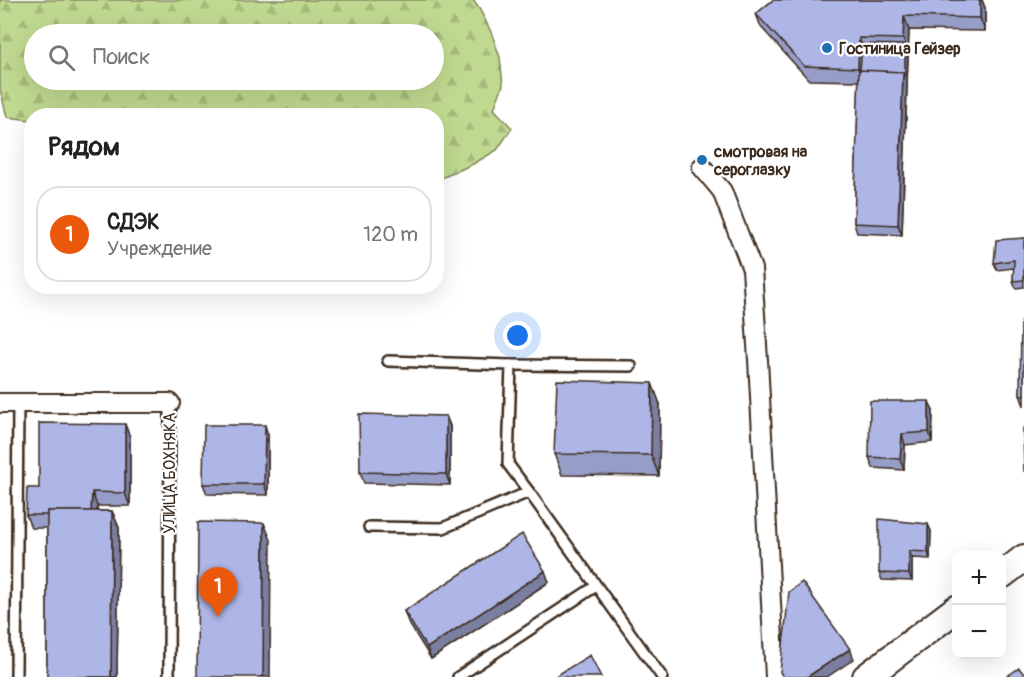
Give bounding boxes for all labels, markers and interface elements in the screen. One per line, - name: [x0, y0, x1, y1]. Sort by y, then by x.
- search box: [24, 24, 444, 90]
- place label: Гостиница Гейзер: [839, 39, 961, 59]
- icon: search: [45, 41, 78, 74]
- marker: Гостиница Гейзер: [820, 41, 834, 55]
- text: Поиск: [93, 43, 150, 71]
- text: Рядом: [48, 131, 120, 163]
- place label: смотровая на сероглазку: [713, 142, 808, 180]
- marker: смотровая на сероглазку: [695, 153, 709, 167]
- text: СДЭК: [107, 208, 160, 236]
- text: 1: [66, 222, 73, 247]
- text: 120 m: [363, 222, 418, 247]
- text: Учреждение: [107, 236, 212, 261]
- your location: [503, 321, 532, 350]
- street label: УЛИЦА БОХНЯКА: [160, 412, 180, 534]
- map controls: [952, 551, 1006, 659]
- button: +: [952, 551, 1006, 605]
- pin: 1: [198, 568, 238, 617]
- button: −: [952, 605, 1006, 659]

